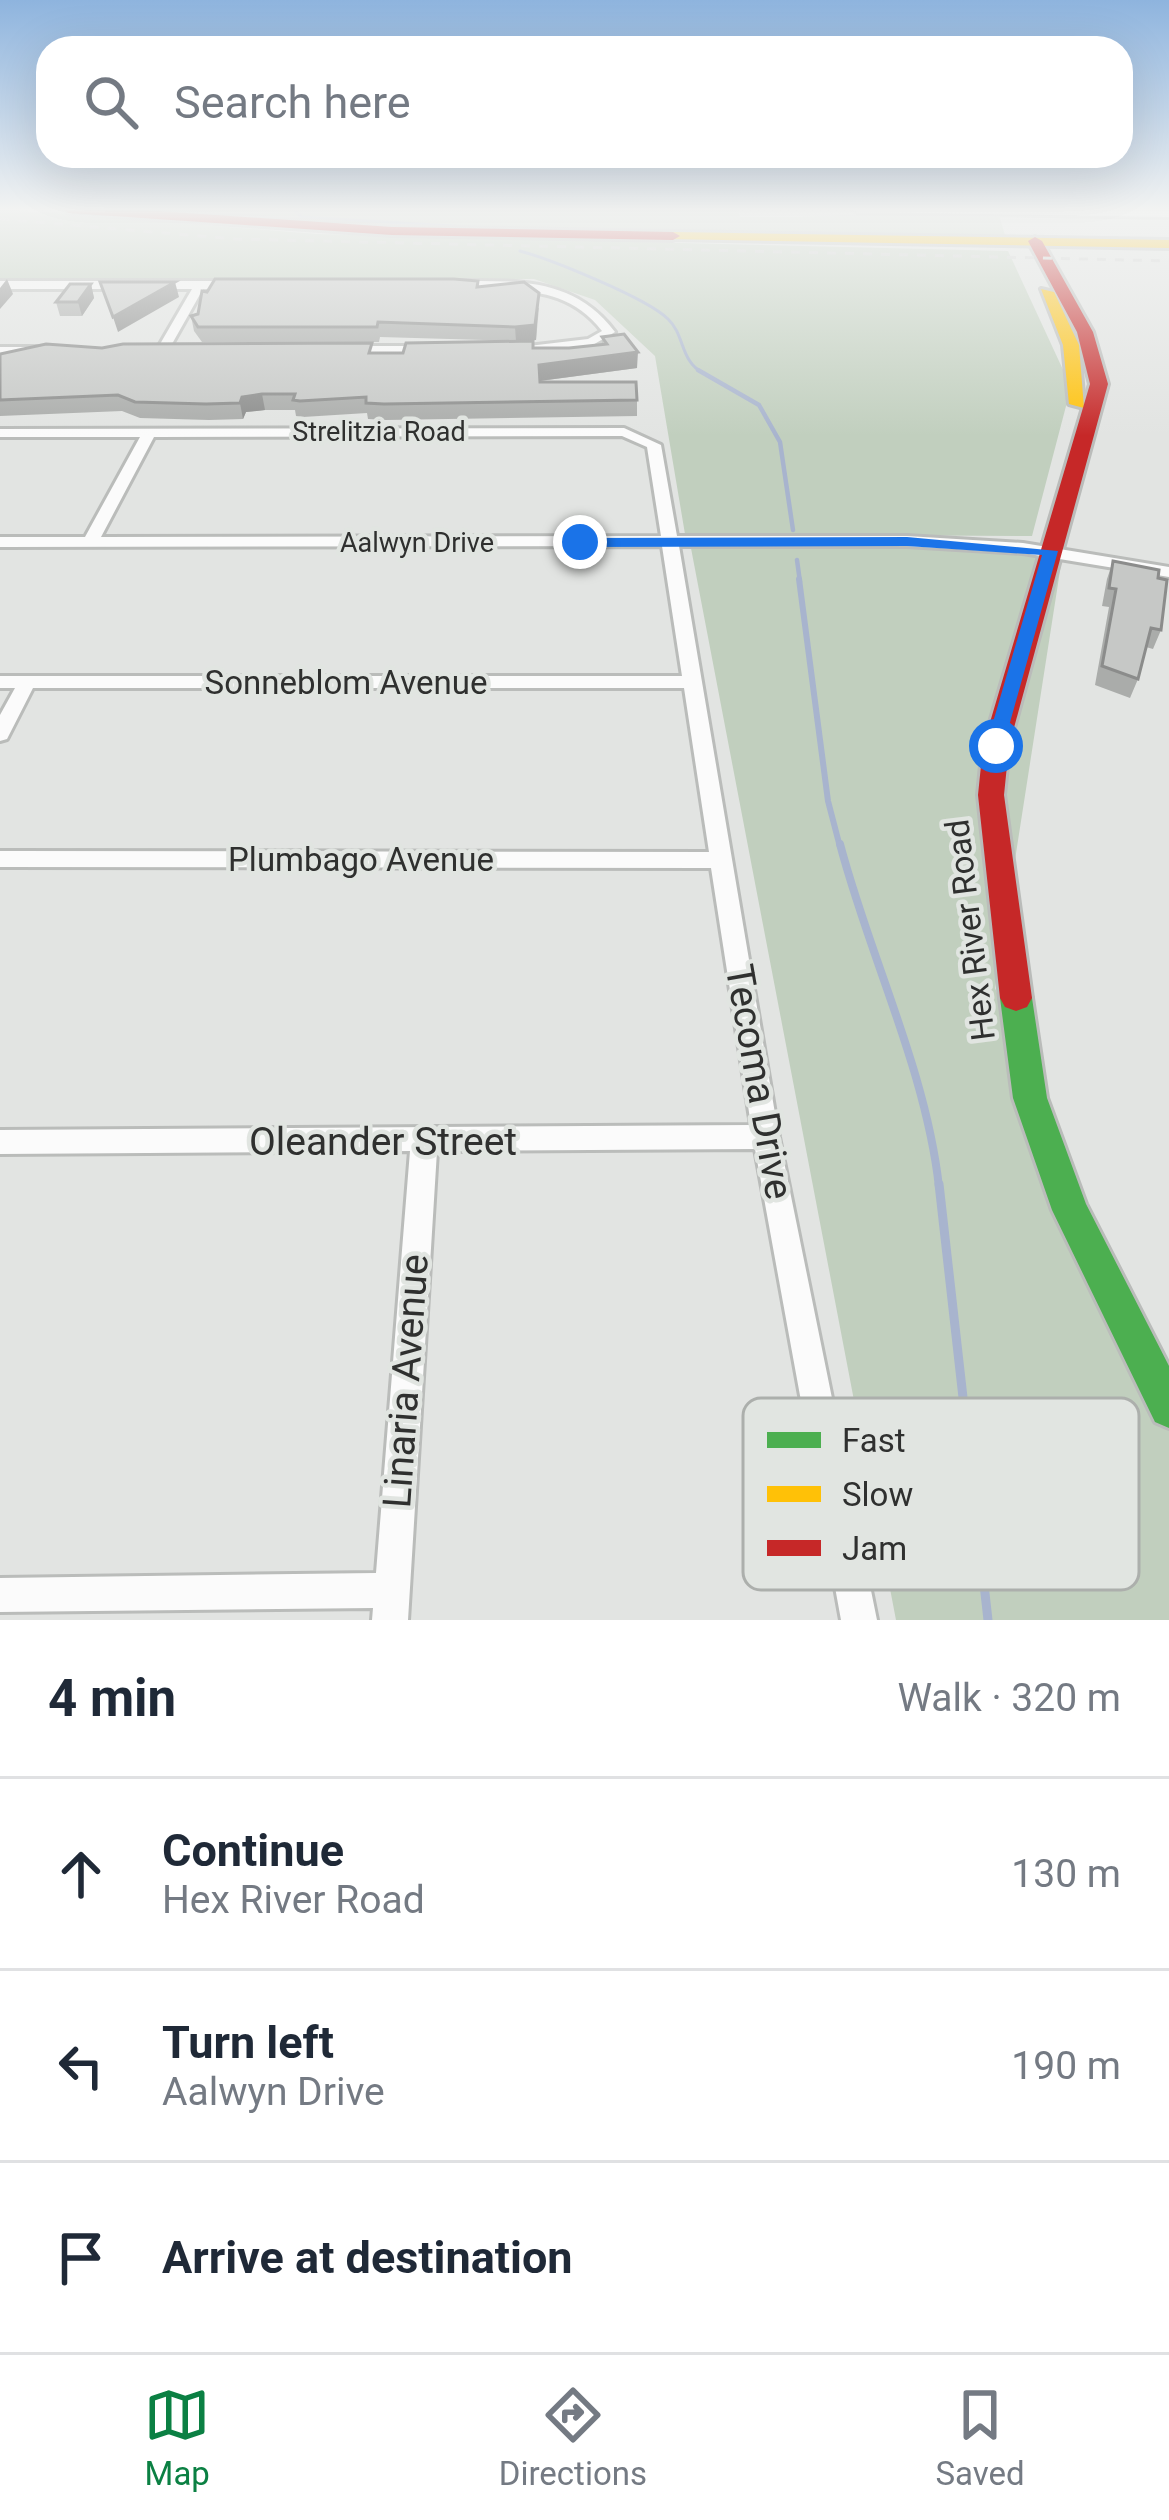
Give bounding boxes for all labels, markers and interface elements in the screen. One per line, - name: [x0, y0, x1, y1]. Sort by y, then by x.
- search box: [36, 36, 1133, 168]
- icon: search: [78, 69, 144, 135]
- text: Search here: [174, 76, 411, 129]
- street label: Strelitzia Road: [292, 416, 466, 448]
- route end: [553, 515, 607, 569]
- street label: Aalwyn Drive: [340, 527, 494, 559]
- street label: Sonneblom Avenue: [205, 663, 487, 702]
- route start: [969, 719, 1023, 773]
- street label: Hex River Road: [937, 817, 1003, 1043]
- street label: Plumbago Avenue: [228, 840, 494, 879]
- street label: Tecoma Drive: [716, 961, 802, 1203]
- street label: Oleander Street: [249, 1119, 517, 1165]
- street label: Linaria Avenue: [374, 1253, 438, 1509]
- legend: [743, 1398, 1139, 1590]
- text: Fast: [842, 1421, 905, 1460]
- text: Slow: [842, 1475, 913, 1514]
- text: Jam: [842, 1529, 907, 1568]
- text: 4 min: [48, 1669, 176, 1728]
- text: Walk · 320 m: [897, 1675, 1121, 1721]
- text: Continue: [162, 1824, 344, 1877]
- icon: ahead: [48, 1841, 114, 1907]
- text: 130 m: [1011, 1851, 1121, 1897]
- text: Hex River Road: [162, 1877, 425, 1923]
- text: Turn left: [162, 2016, 334, 2069]
- icon: left: [48, 2033, 114, 2099]
- text: 190 m: [1011, 2043, 1121, 2089]
- text: Aalwyn Drive: [162, 2069, 385, 2115]
- icon: arrive: [48, 2225, 114, 2291]
- text: Arrive at destination: [162, 2231, 573, 2284]
- tab: Map: [144, 2382, 210, 2493]
- tab: Directions: [499, 2382, 647, 2493]
- tab: Saved: [936, 2382, 1025, 2493]

